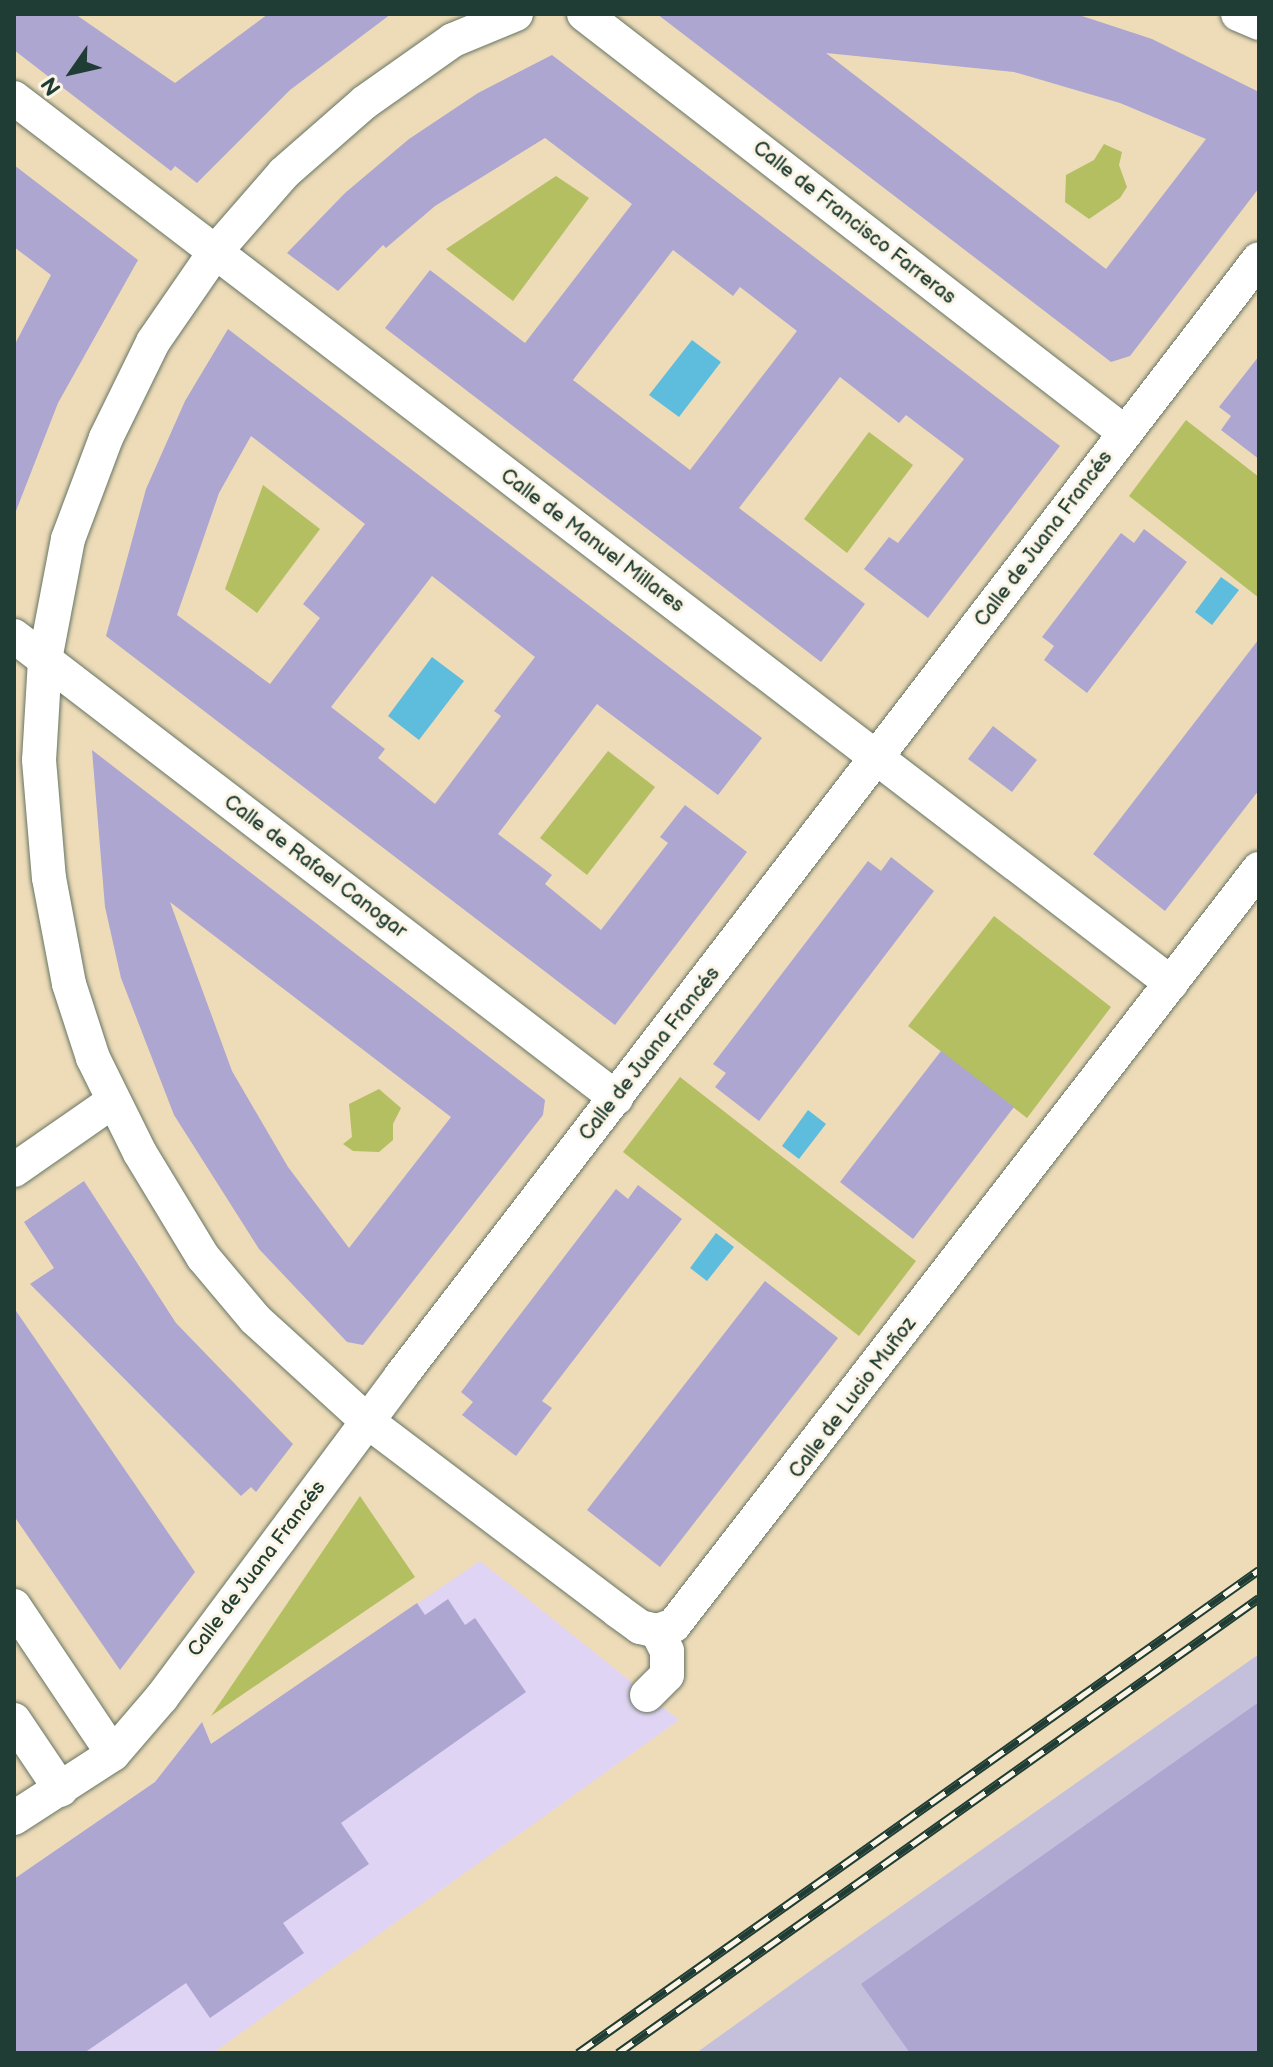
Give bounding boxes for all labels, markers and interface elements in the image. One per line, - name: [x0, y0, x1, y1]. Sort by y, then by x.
- north arrow: [32, 32, 112, 112]
- text: N: [36, 71, 68, 100]
- street label: Calle de Francisco Farreras: [748, 136, 960, 310]
- street label: Calle de Juana Francés: [970, 446, 1118, 632]
- street label: Calle de Manuel Millares: [496, 464, 688, 618]
- street label: Calle de Rafael Canogar: [219, 790, 411, 944]
- street label: Calle de Juana Francés: [574, 962, 726, 1146]
- street label: Calle de Lucio Muñoz: [785, 1313, 921, 1483]
- street label: Calle de Juana Francés: [183, 1476, 331, 1662]

